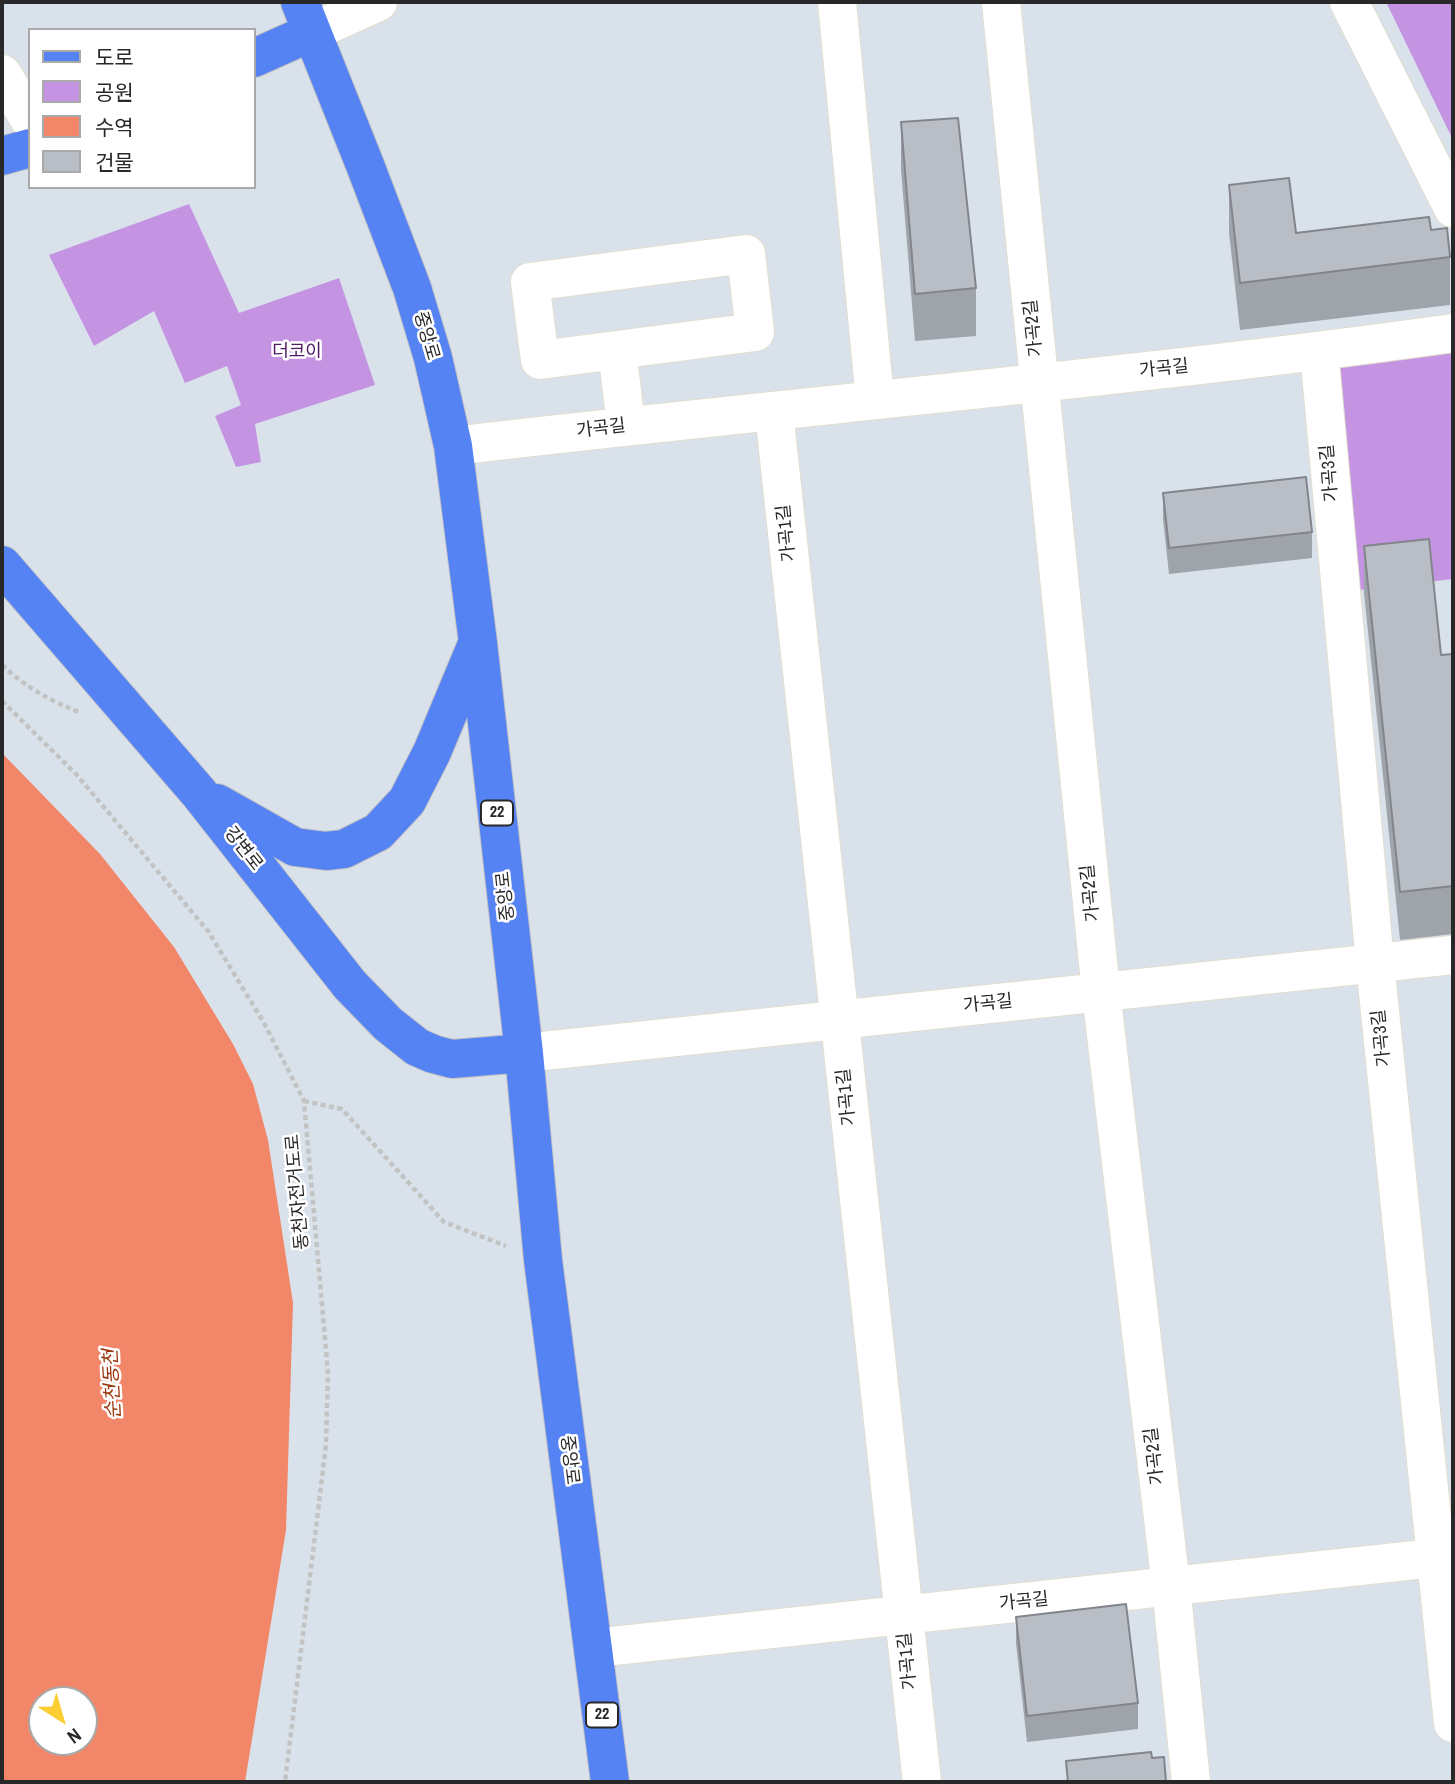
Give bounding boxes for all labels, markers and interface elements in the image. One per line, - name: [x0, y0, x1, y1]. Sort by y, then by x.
- legend: [28, 28, 256, 189]
- text: 도로: [95, 43, 134, 72]
- text: 공원: [95, 78, 134, 107]
- text: 수역: [95, 113, 134, 142]
- text: 건물: [95, 148, 134, 177]
- street label: 가곡2길: [1020, 298, 1048, 358]
- street label: 중앙로: [409, 309, 443, 363]
- park label: 더코이: [272, 341, 322, 363]
- street label: 가곡길: [1138, 356, 1190, 382]
- street label: 가곡길: [575, 415, 627, 443]
- street label: 가곡3길: [1317, 443, 1343, 503]
- street label: 가곡1길: [773, 503, 801, 563]
- road number: 22: [481, 800, 513, 826]
- street label: 강변로: [219, 823, 267, 875]
- street label: 가곡2길: [1077, 863, 1105, 923]
- street label: 중앙로: [493, 870, 519, 922]
- street label: 가곡길: [962, 991, 1014, 1017]
- street label: 가곡3길: [1368, 1008, 1396, 1068]
- street label: 가곡1길: [833, 1067, 861, 1127]
- street label: 동천자전거도로: [282, 1133, 314, 1251]
- water label: 순천동천: [100, 1348, 126, 1420]
- street label: 가곡2길: [1141, 1426, 1169, 1486]
- street label: 중앙로: [555, 1434, 583, 1486]
- street label: 가곡길: [998, 1589, 1050, 1615]
- street label: 가곡1길: [894, 1631, 922, 1691]
- north arrow: [28, 1686, 98, 1756]
- road number: 22: [586, 1702, 618, 1728]
- text: N: [62, 1722, 87, 1750]

